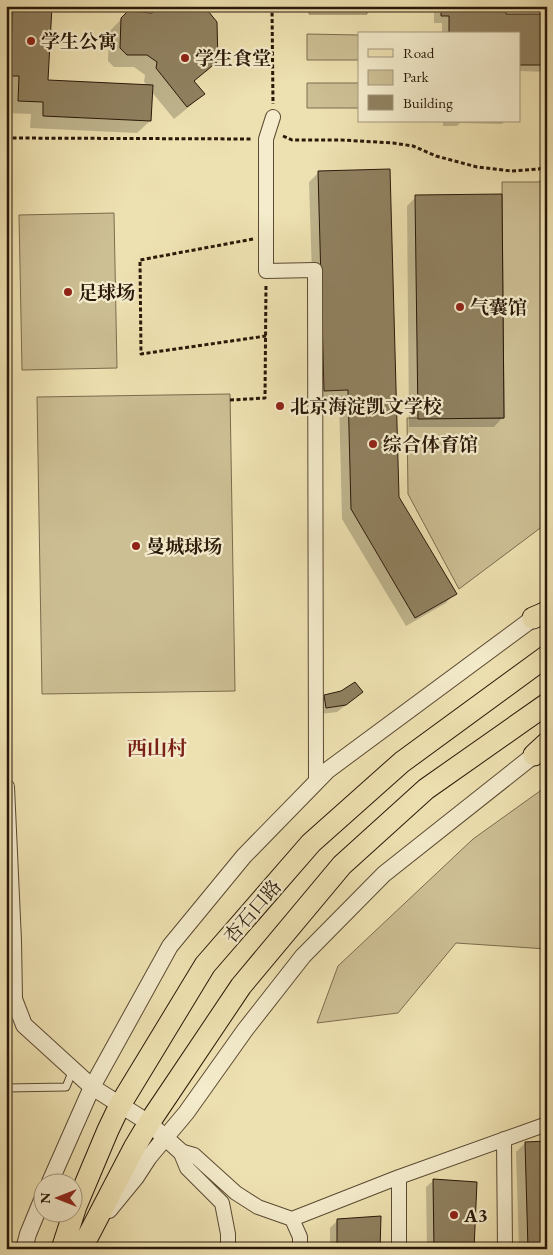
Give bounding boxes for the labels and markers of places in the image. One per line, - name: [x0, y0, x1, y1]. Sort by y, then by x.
- place label: 学生公寓: [41, 29, 117, 54]
- marker: 学生公寓: [25, 35, 37, 47]
- place label: 学生食堂: [195, 46, 271, 71]
- marker: 学生食堂: [179, 52, 191, 64]
- place label: 足球场: [78, 280, 135, 305]
- marker: 足球场: [62, 286, 74, 298]
- place label: 气囊馆: [470, 295, 527, 320]
- marker: 气囊馆: [454, 301, 466, 313]
- place label: 北京海淀凯文学校: [290, 394, 442, 419]
- marker: 北京海淀凯文学校: [274, 400, 286, 412]
- place label: 综合体育馆: [383, 432, 478, 457]
- marker: 综合体育馆: [367, 438, 379, 450]
- place label: 曼城球场: [146, 534, 222, 559]
- marker: 曼城球场: [130, 540, 142, 552]
- place label: A3: [463, 1203, 488, 1228]
- marker: A3: [448, 1209, 460, 1221]

